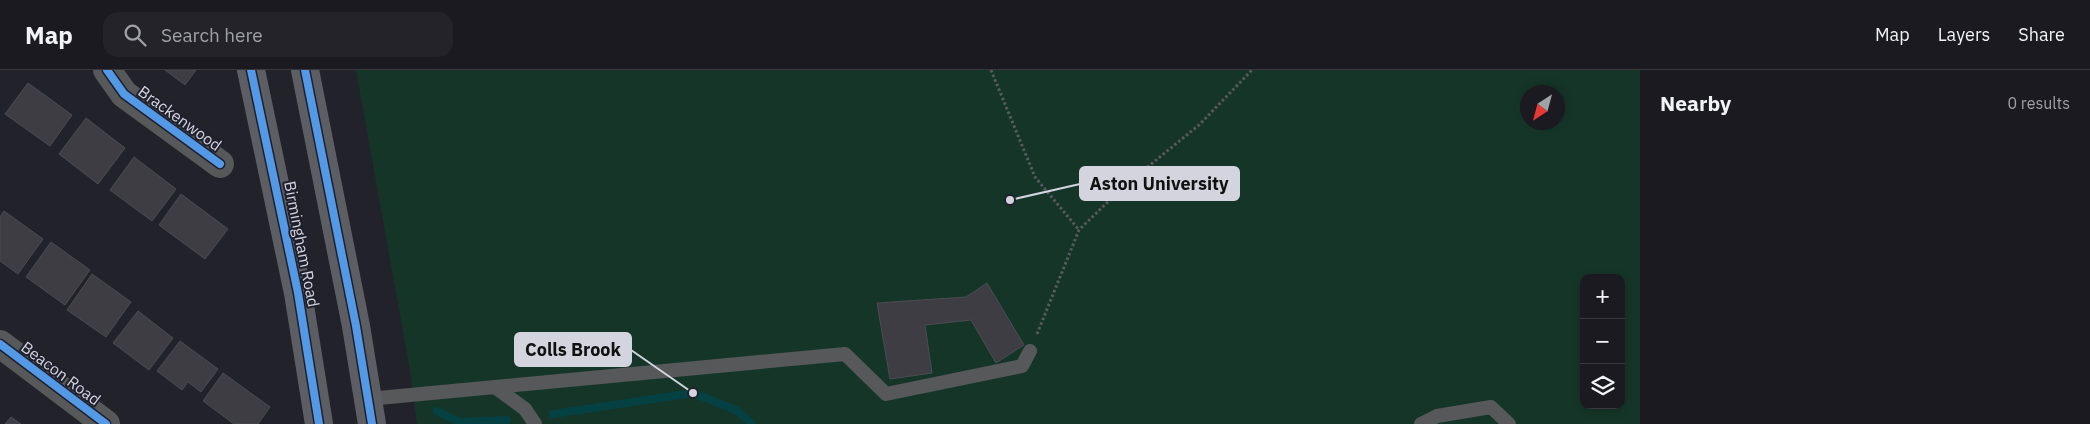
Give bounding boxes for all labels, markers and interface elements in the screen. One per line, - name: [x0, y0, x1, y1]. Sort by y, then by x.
- search box: [103, 12, 453, 57]
- text: Map: [25, 19, 73, 51]
- icon: search: [121, 21, 149, 49]
- text: Search here: [161, 23, 263, 47]
- text: Map: [1875, 23, 1910, 46]
- text: Layers: [1938, 23, 1990, 46]
- text: Share: [2018, 23, 2065, 46]
- street label: Brackenwood: [134, 81, 226, 155]
- north arrow: [1520, 85, 1565, 130]
- text: Nearby: [1660, 89, 1731, 117]
- text: 0 results: [2007, 93, 2070, 113]
- callout: Aston University: [1080, 167, 1239, 200]
- text: Aston University: [1089, 172, 1229, 195]
- street label: Birmingham Road: [280, 179, 324, 309]
- map controls: [1580, 274, 1625, 409]
- button: +: [1580, 274, 1625, 319]
- button: −: [1580, 319, 1625, 364]
- callout: Colls Brook: [515, 333, 631, 366]
- street label: Beacon Road: [17, 337, 105, 409]
- text: Colls Brook: [525, 338, 622, 361]
- button: layers: [1580, 364, 1625, 409]

